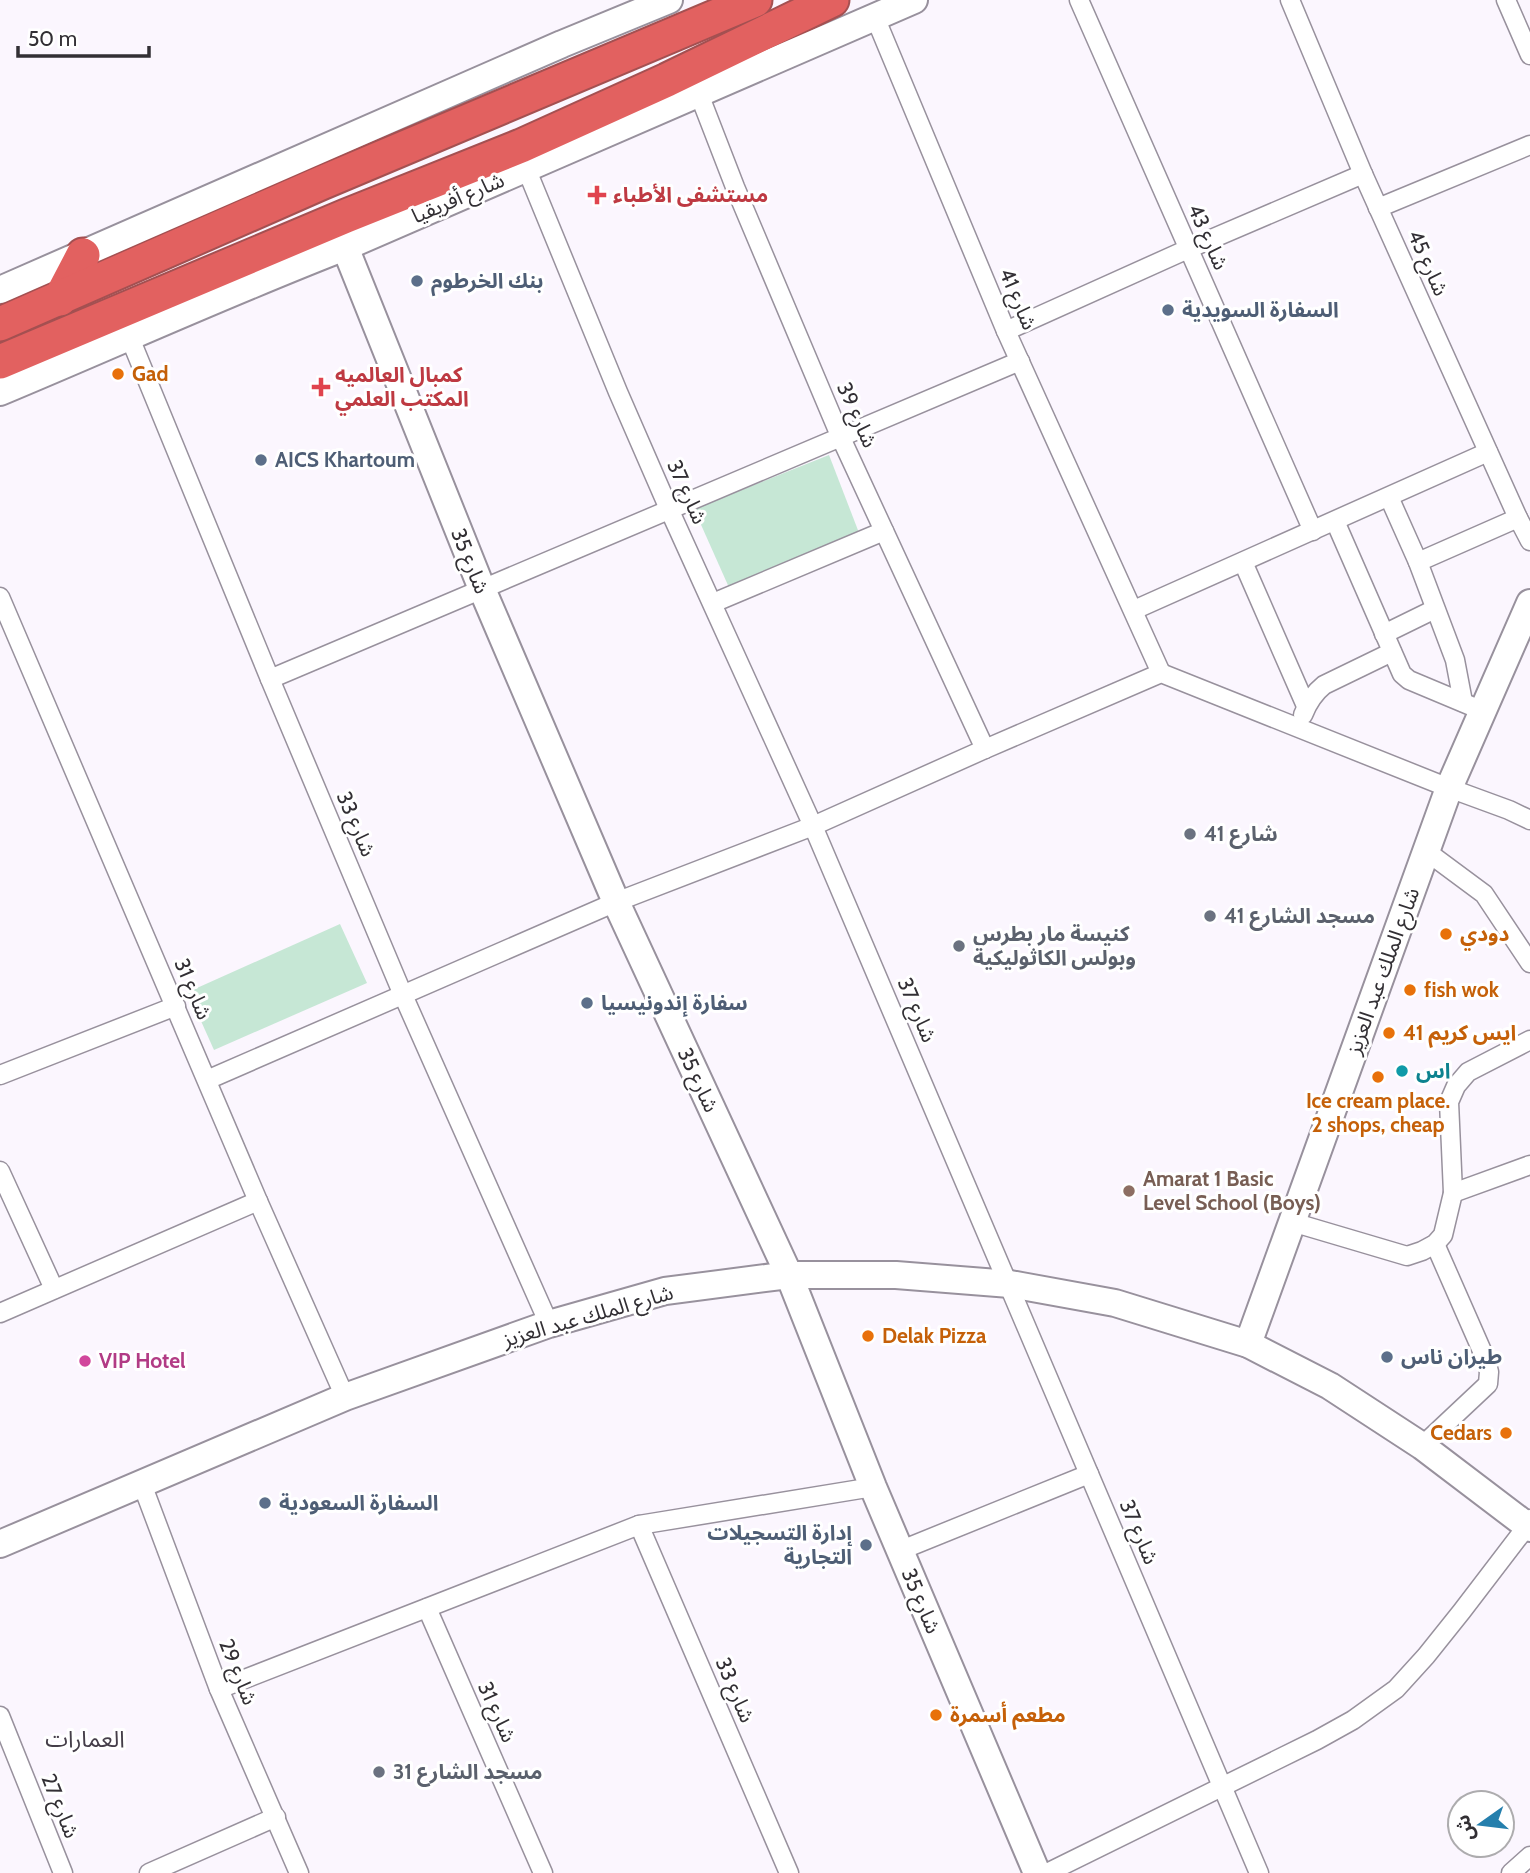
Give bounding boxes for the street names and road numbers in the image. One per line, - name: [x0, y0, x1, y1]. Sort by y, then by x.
- street label: شارع أفريقيا: [408, 167, 509, 231]
- street label: شارع 43: [1180, 200, 1234, 275]
- street label: شارع 45: [1400, 226, 1454, 301]
- street label: شارع 41: [992, 264, 1043, 335]
- street label: شارع 39: [829, 378, 883, 453]
- street label: شارع 37: [660, 456, 713, 529]
- street label: شارع 35: [443, 524, 495, 598]
- street label: شارع 33: [329, 787, 381, 861]
- street label: شارع الملك عبد العزيز: [1340, 884, 1427, 1060]
- street label: شارع 31: [167, 955, 217, 1024]
- street label: شارع 37: [890, 974, 942, 1047]
- street label: شارع 35: [670, 1044, 724, 1117]
- street label: شارع الملك عبد العزيز: [499, 1279, 677, 1355]
- street label: شارع 37: [1112, 1496, 1164, 1569]
- street label: شارع 35: [894, 1564, 946, 1638]
- street label: شارع 29: [211, 1635, 263, 1709]
- street label: شارع 33: [708, 1653, 760, 1727]
- street label: شارع 31: [470, 1678, 522, 1747]
- street label: شارع 27: [33, 1770, 85, 1843]

